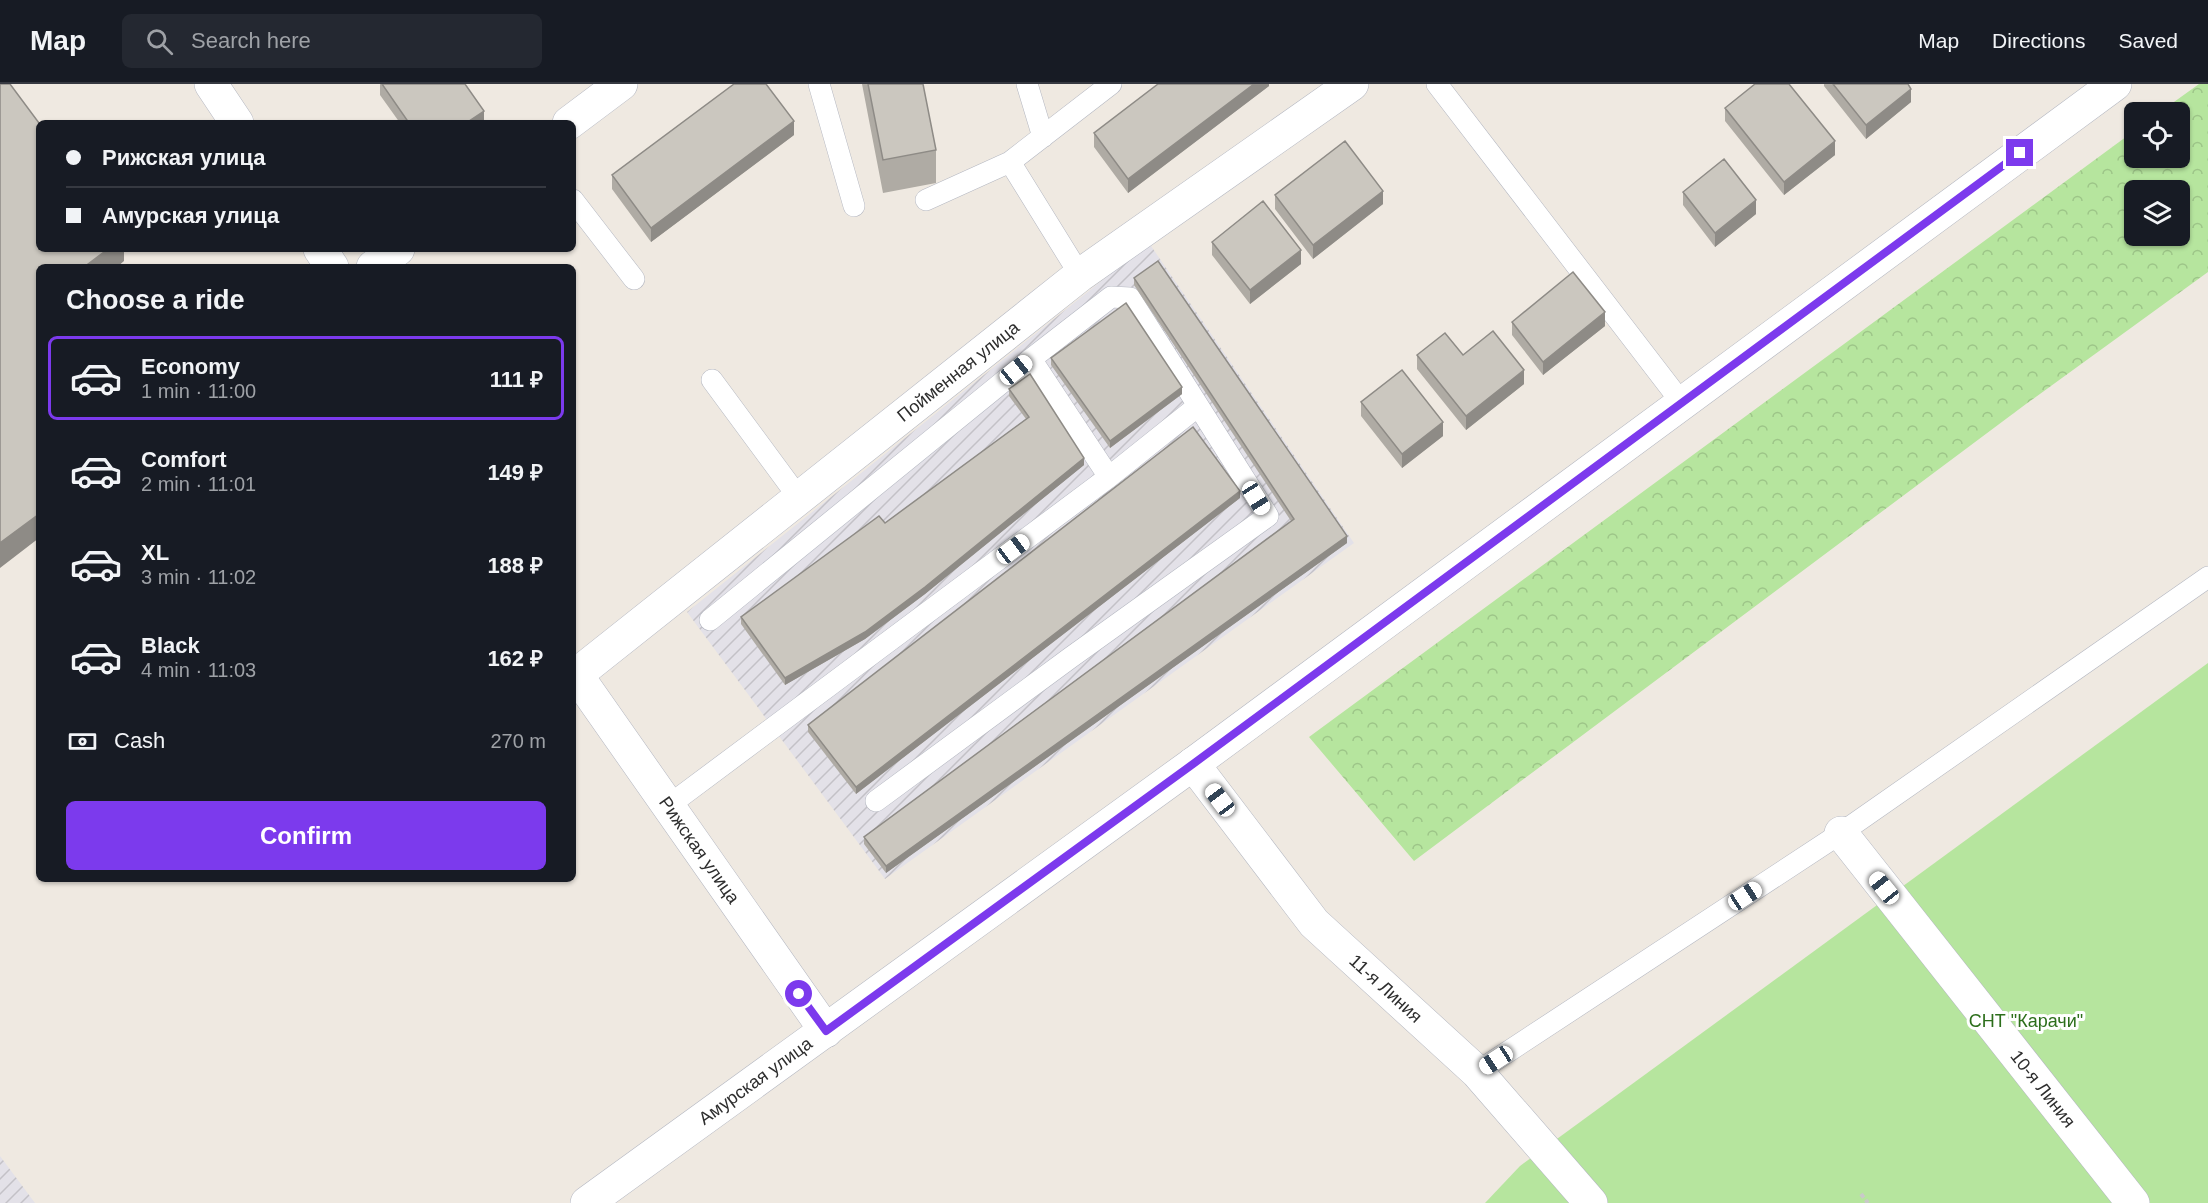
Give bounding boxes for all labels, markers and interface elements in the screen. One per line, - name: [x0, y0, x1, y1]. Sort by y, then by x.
- search box: [122, 14, 542, 68]
- text: Map: [30, 25, 86, 56]
- icon: search: [143, 25, 176, 58]
- text: Search here: [191, 28, 311, 53]
- text: Map: [1918, 29, 1959, 52]
- text: Directions: [1992, 29, 2085, 52]
- text: Saved: [2118, 29, 2178, 52]
- map controls: [2124, 102, 2190, 246]
- button: locate: [2124, 102, 2190, 168]
- route end: [2006, 139, 2033, 166]
- text: Рижская улица: [102, 145, 265, 170]
- button: layers: [2124, 180, 2190, 246]
- text: Амурская улица: [102, 203, 279, 228]
- text: Choose a ride: [66, 285, 245, 315]
- street label: Пойменная улица: [893, 317, 1024, 426]
- icon: car: [69, 351, 123, 405]
- car: [996, 352, 1036, 388]
- text: Economy: [141, 354, 240, 379]
- text: 111 ₽: [490, 367, 543, 392]
- text: 1 min · 11:00: [141, 380, 256, 402]
- icon: car: [69, 444, 123, 498]
- text: Comfort: [141, 447, 227, 472]
- text: 149 ₽: [487, 460, 543, 485]
- text: 2 min · 11:01: [141, 473, 256, 495]
- car: [1239, 478, 1273, 518]
- car: [993, 531, 1033, 567]
- icon: car: [69, 537, 123, 591]
- text: XL: [141, 540, 169, 565]
- text: 188 ₽: [487, 553, 543, 578]
- text: 3 min · 11:02: [141, 566, 256, 588]
- icon: car: [69, 630, 123, 684]
- text: Black: [141, 633, 200, 658]
- text: 162 ₽: [487, 646, 543, 671]
- text: 4 min · 11:03: [141, 659, 256, 681]
- icon: cash: [66, 725, 99, 758]
- text: Cash: [114, 728, 165, 753]
- text: 270 m: [490, 730, 546, 752]
- car: [1202, 780, 1238, 820]
- street label: Рижская улица: [655, 793, 744, 908]
- button: Confirm: [66, 801, 546, 870]
- car: [1866, 868, 1902, 908]
- car: [1725, 879, 1765, 913]
- street label: 11-я Линия: [1345, 950, 1426, 1027]
- route start: [785, 980, 812, 1007]
- park label: СНТ "Карачи": [1969, 1011, 2083, 1031]
- street label: Амурская улица: [695, 1033, 817, 1129]
- car: [1476, 1043, 1516, 1077]
- street label: 10-я Линия: [2006, 1046, 2079, 1131]

